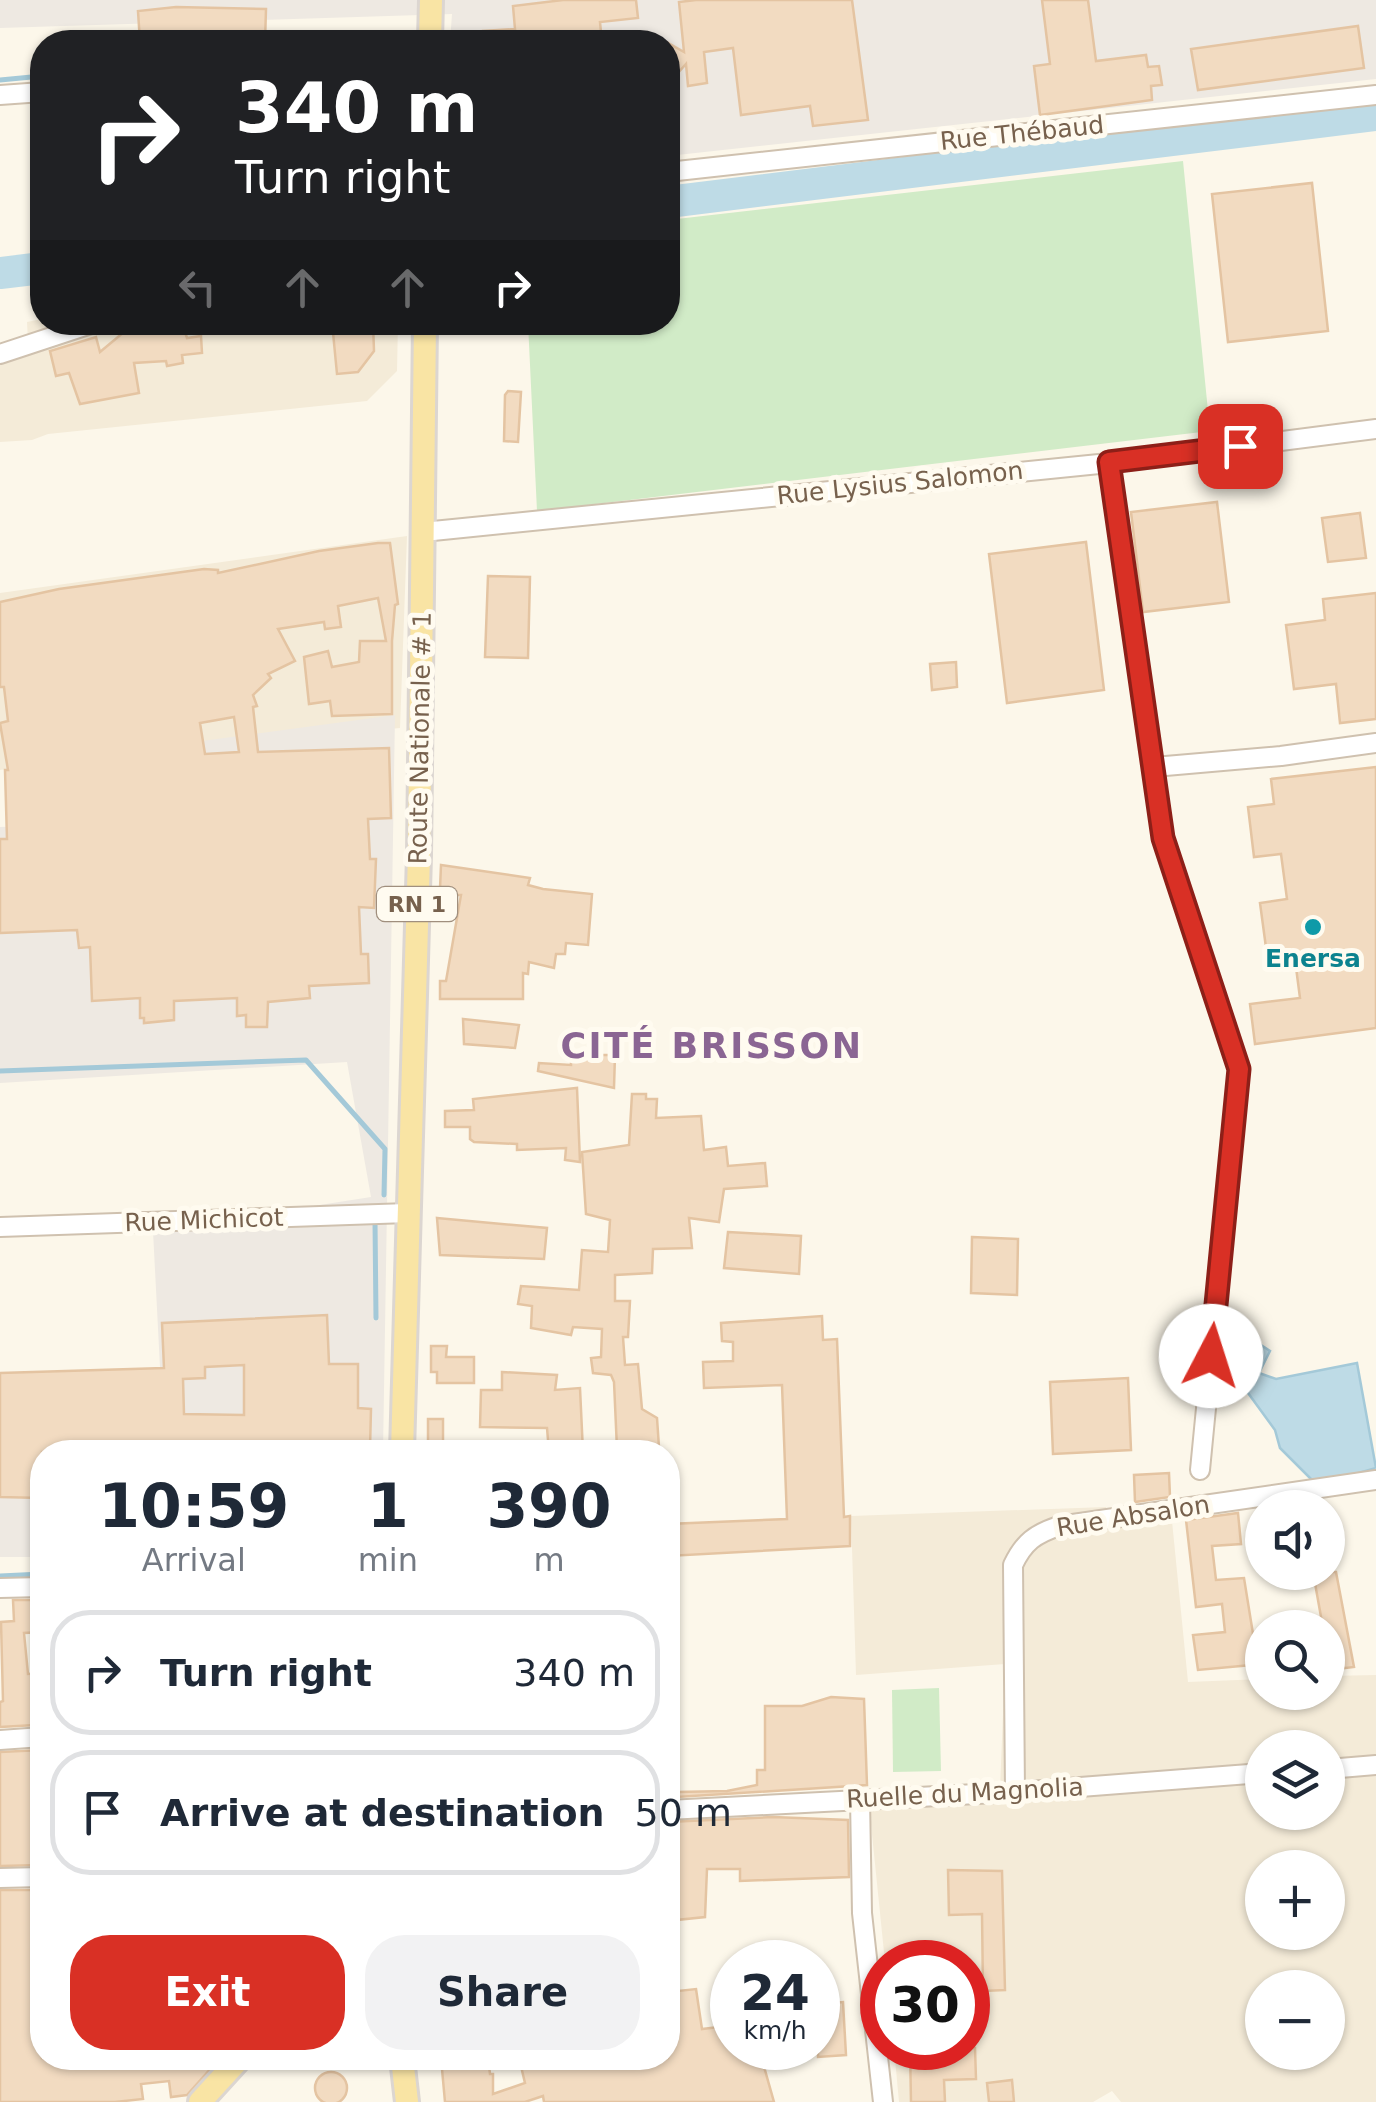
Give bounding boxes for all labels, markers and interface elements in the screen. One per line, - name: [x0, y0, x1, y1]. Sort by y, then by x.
- text: 340 m: [235, 67, 478, 149]
- icon: right: [70, 70, 200, 200]
- street label: Rue Thébaud: [939, 110, 1105, 156]
- text: Turn right: [235, 151, 450, 204]
- icon: left: [170, 260, 225, 315]
- icon: ahead: [275, 260, 330, 315]
- icon: ahead: [380, 260, 435, 315]
- icon: right: [485, 260, 540, 315]
- pin: [1198, 404, 1283, 489]
- icon: arrive: [1213, 419, 1268, 474]
- street label: Rue Lysius Salomon: [775, 456, 1025, 510]
- street label: Route Nationale # 1: [403, 611, 437, 865]
- road number: RN 1: [377, 887, 457, 921]
- marker: Enersa: [1302, 916, 1324, 938]
- place label: Enersa: [1265, 944, 1361, 973]
- district label: CITÉ BRISSON: [560, 1025, 864, 1066]
- street label: Rue Michicot: [124, 1203, 284, 1237]
- position arrow: [1159, 1304, 1263, 1408]
- text: 10:59: [98, 1471, 289, 1541]
- text: 1: [367, 1471, 409, 1541]
- text: 390: [486, 1471, 612, 1541]
- street label: Rue Absalon: [1054, 1490, 1212, 1542]
- map controls: [1245, 1490, 1345, 2070]
- button: sound: [1245, 1490, 1345, 1590]
- text: Arrival: [142, 1541, 246, 1579]
- text: min: [358, 1541, 418, 1579]
- text: m: [533, 1541, 565, 1579]
- button: search: [1245, 1610, 1345, 1710]
- icon: right: [75, 1645, 130, 1700]
- text: Turn right: [160, 1651, 372, 1695]
- text: 340 m: [513, 1651, 635, 1695]
- button: layers: [1245, 1730, 1345, 1830]
- street label: Ruelle du Magnolia: [846, 1772, 1084, 1814]
- icon: arrive: [75, 1785, 130, 1840]
- text: Arrive at destination: [160, 1791, 605, 1835]
- text: 50 m: [635, 1791, 732, 1835]
- button: +: [1245, 1850, 1345, 1950]
- button: Exit: [70, 1935, 345, 2050]
- button: Share: [365, 1935, 640, 2050]
- speed limit sign: 30: [860, 1940, 990, 2070]
- text: 24: [740, 1964, 810, 2022]
- button: −: [1245, 1970, 1345, 2070]
- text: km/h: [743, 2016, 807, 2045]

